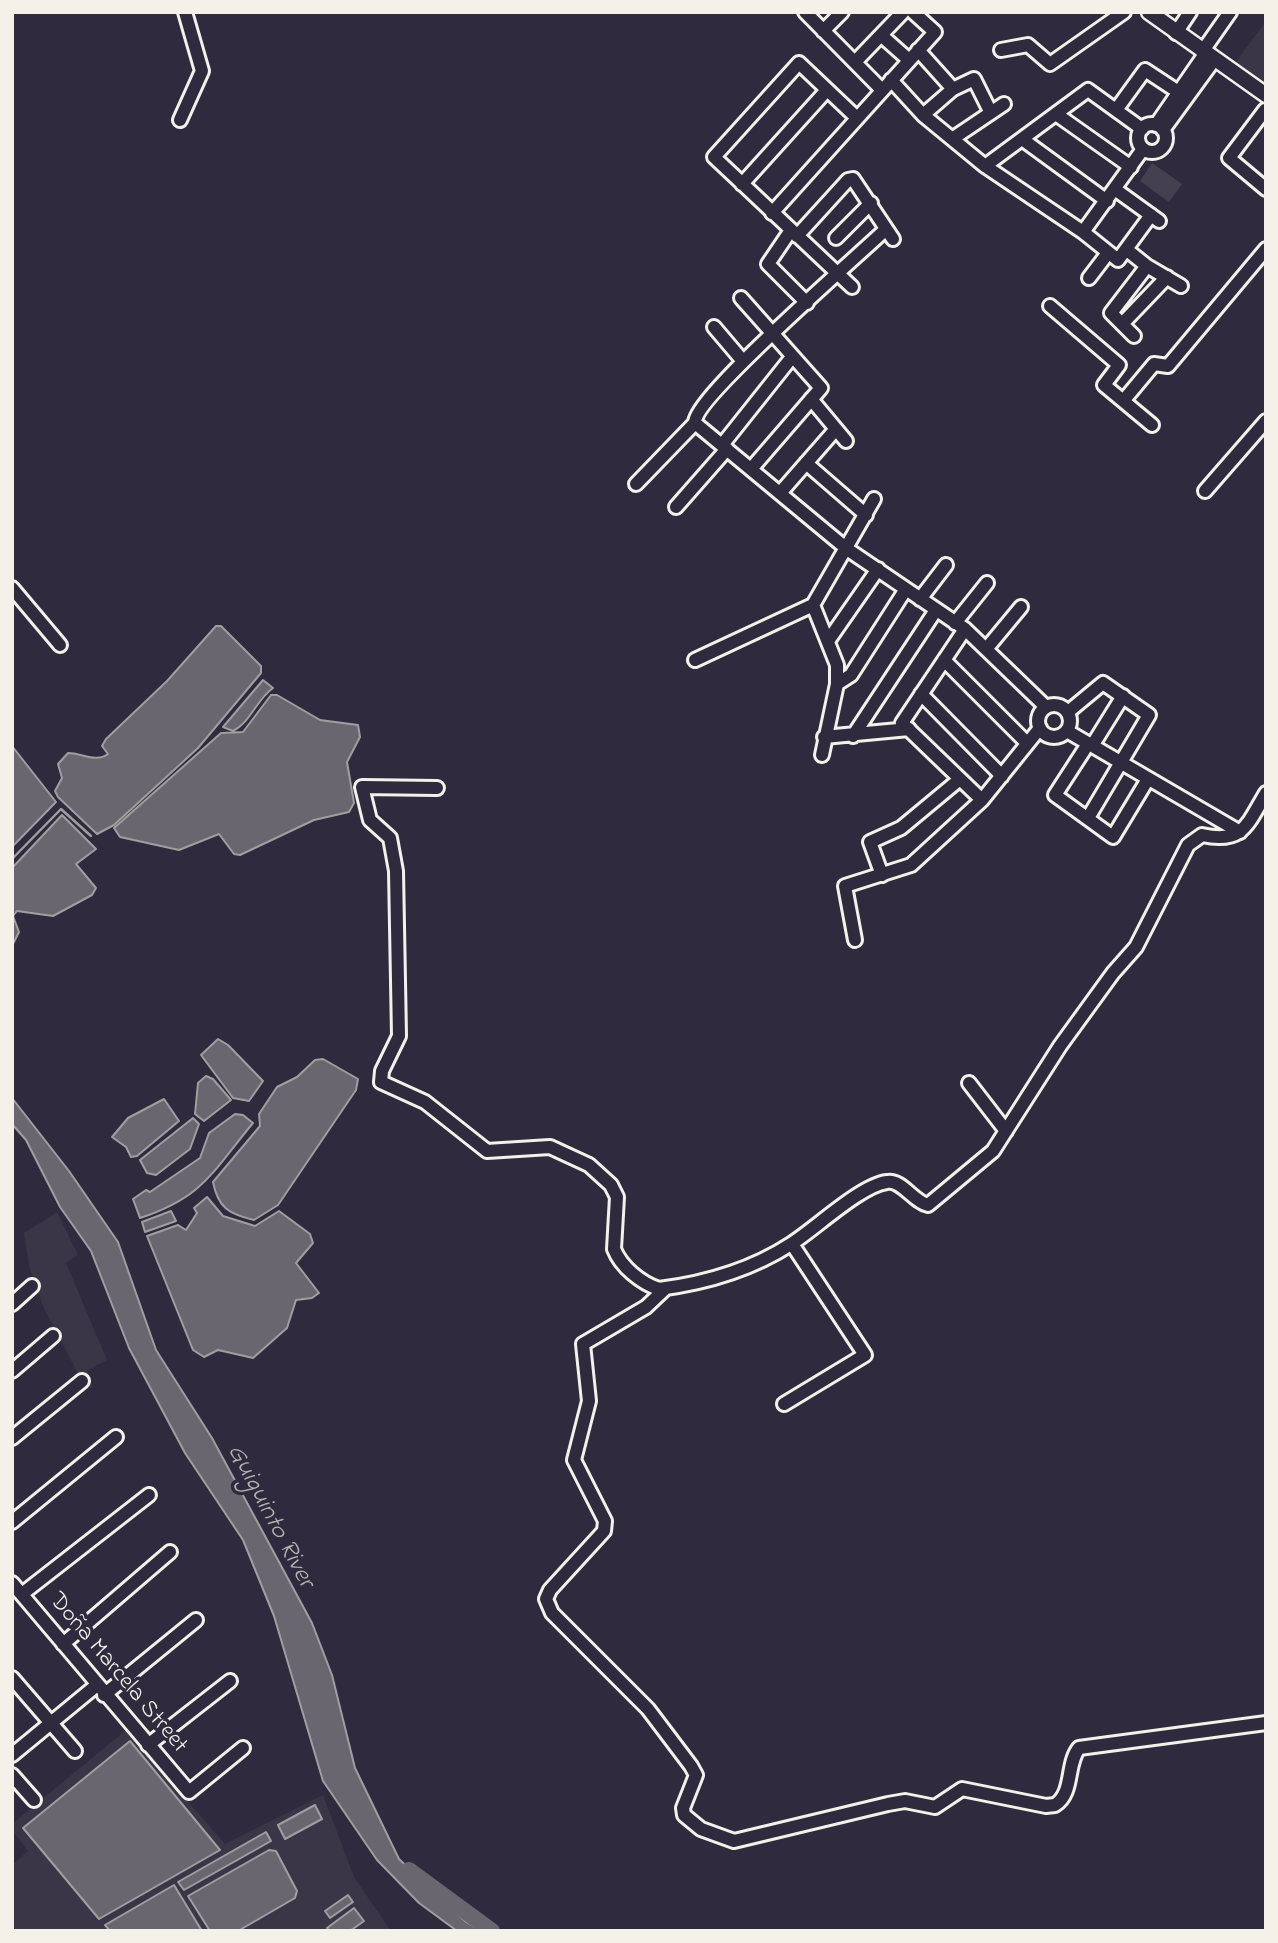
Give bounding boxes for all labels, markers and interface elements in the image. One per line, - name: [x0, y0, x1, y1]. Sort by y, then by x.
- water label: Guiguinto River: [218, 1440, 320, 1594]
- street label: Doña Marcela Street: [41, 1588, 193, 1760]

